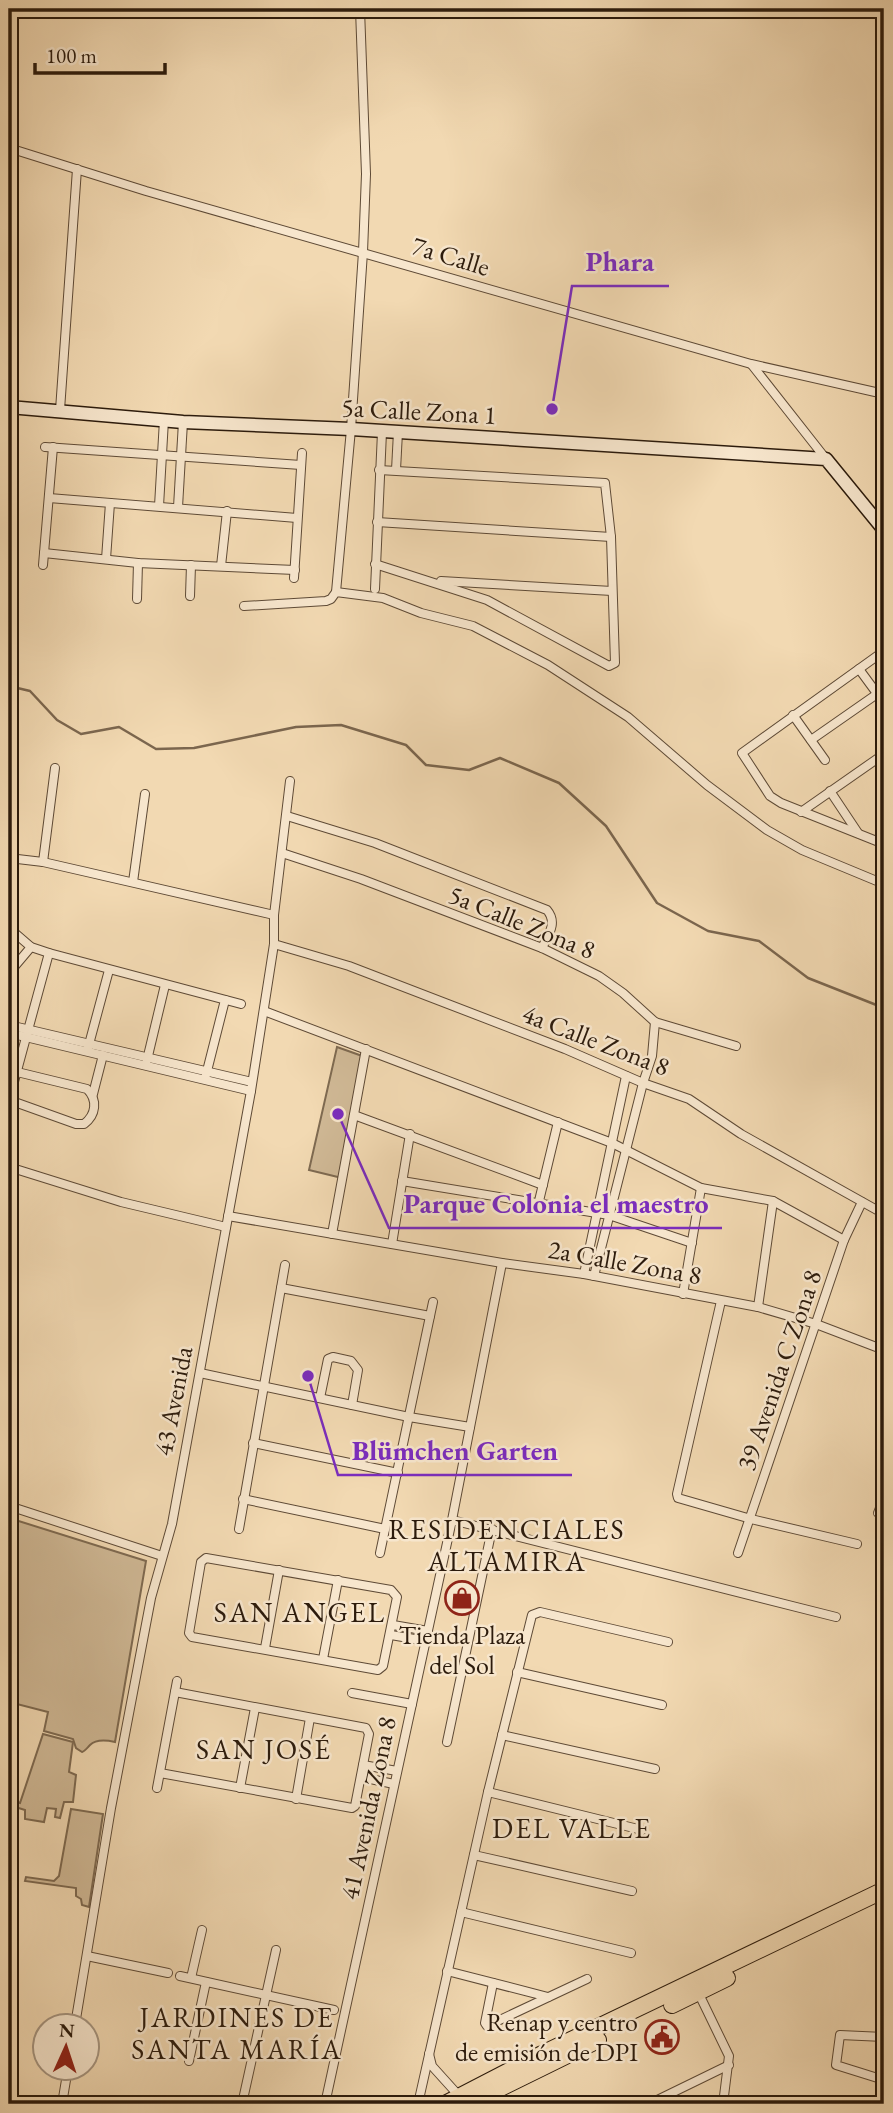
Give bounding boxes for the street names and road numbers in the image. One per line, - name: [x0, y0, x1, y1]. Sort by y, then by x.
- street label: 7a Calle: [408, 228, 494, 284]
- street label: 5a Calle Zona 1: [341, 390, 497, 432]
- street label: 5a Calle Zona 8: [444, 877, 600, 967]
- street label: 4a Calle Zona 8: [518, 996, 674, 1084]
- street label: 2a Calle Zona 8: [546, 1232, 704, 1292]
- street label: 39 Avenida C Zona 8: [729, 1265, 829, 1475]
- street label: 43 Avenida: [146, 1343, 200, 1459]
- street label: 41 Avenida Zona 8: [332, 1713, 404, 1903]

